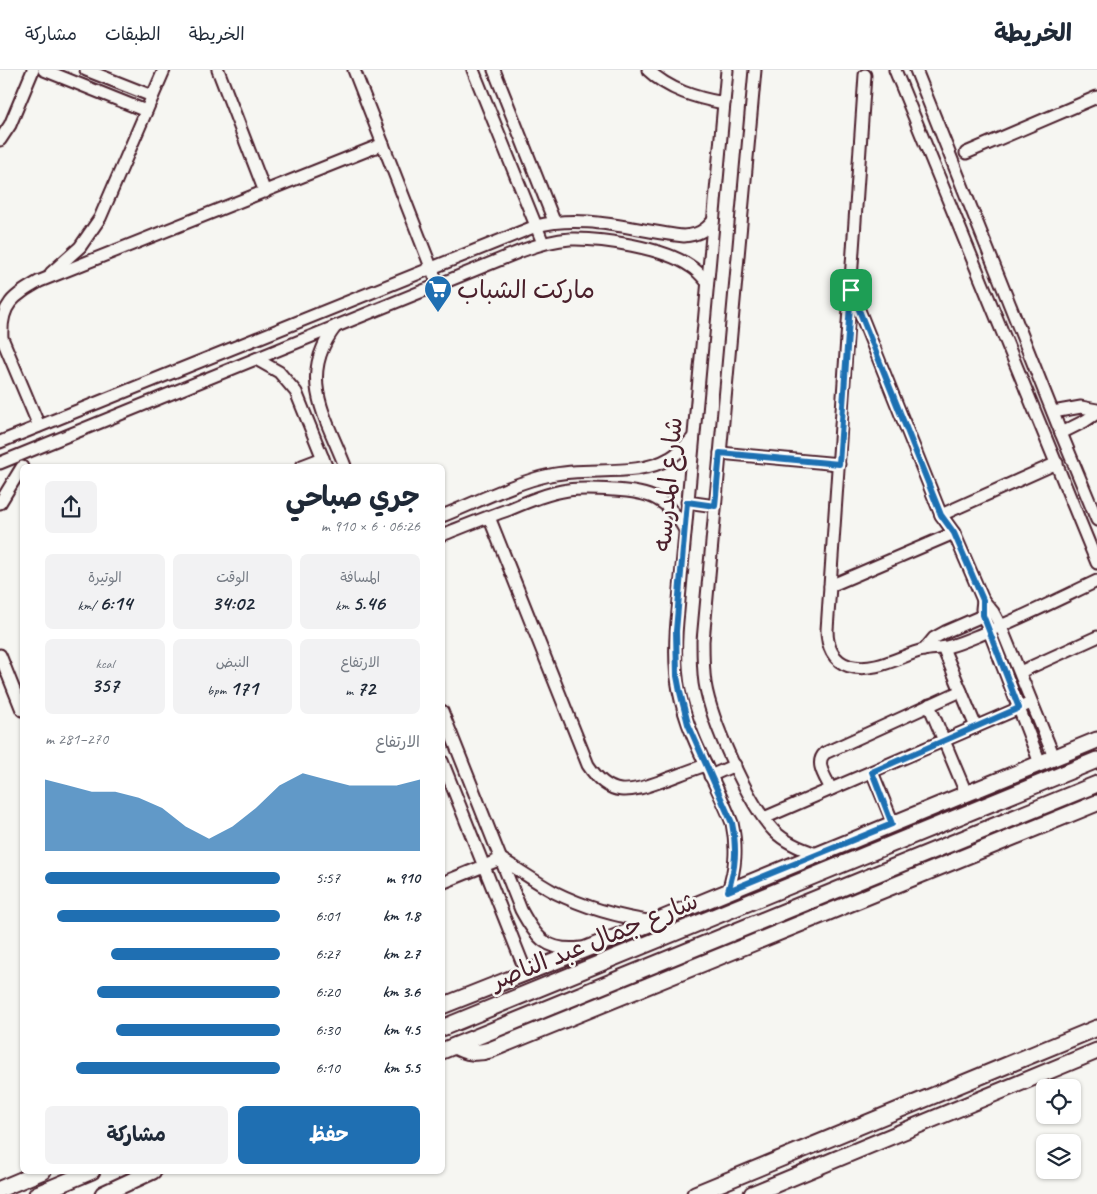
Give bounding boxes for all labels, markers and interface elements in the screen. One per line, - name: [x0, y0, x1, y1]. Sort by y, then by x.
- text: الخريطة: [994, 18, 1072, 48]
- text: مشاركة: [25, 23, 77, 45]
- text: الطبقات: [105, 23, 161, 45]
- text: الخريطة: [189, 23, 245, 45]
- pin: [830, 269, 872, 311]
- supermarket icon: ماركت الشباب: [423, 274, 453, 313]
- place label: ماركت الشباب: [457, 274, 595, 306]
- icon: arrive: [837, 276, 865, 304]
- street label: شارع المدرسه: [646, 416, 691, 553]
- text: جري صباحي: [285, 479, 420, 514]
- button: share: [45, 481, 97, 533]
- text: 06:26 · 6 × 910 m: [321, 516, 420, 536]
- text: الوتيرة: [88, 569, 122, 586]
- text: الوقت: [216, 569, 249, 586]
- text: المسافة: [340, 569, 380, 586]
- text: 6:14: [99, 590, 132, 616]
- text: 34:02: [212, 590, 253, 616]
- text: 5.46: [352, 590, 385, 616]
- text: /km: [78, 597, 99, 614]
- text: km: [335, 597, 352, 614]
- text: النبض: [216, 654, 249, 671]
- text: الارتفاع: [341, 654, 380, 671]
- text: kcal: [96, 655, 114, 672]
- text: 357: [91, 672, 119, 698]
- text: 171: [230, 675, 258, 701]
- text: 72: [356, 675, 375, 701]
- text: bpm: [207, 682, 230, 699]
- text: m: [345, 682, 356, 699]
- text: 270–281 m: [45, 729, 108, 749]
- text: الارتفاع: [375, 732, 420, 752]
- text: 5:57: [315, 868, 340, 888]
- text: 910 m: [386, 868, 420, 888]
- street label: شارع جمال عبد الناصر: [484, 885, 703, 999]
- text: 6:01: [315, 906, 340, 926]
- text: 1.8 km: [383, 906, 420, 926]
- text: 6:27: [315, 944, 340, 964]
- text: 2.7 km: [383, 944, 420, 964]
- text: 6:20: [315, 982, 340, 1002]
- text: 3.6 km: [382, 982, 420, 1002]
- text: 6:30: [315, 1020, 340, 1040]
- text: 4.5 km: [383, 1020, 420, 1040]
- text: 6:10: [315, 1058, 340, 1078]
- text: 5.5 km: [383, 1058, 420, 1078]
- map controls: [1036, 1079, 1081, 1179]
- button: locate: [1036, 1079, 1081, 1124]
- button: مشاركة: [45, 1106, 228, 1164]
- button: حفظ: [238, 1106, 420, 1164]
- button: layers: [1036, 1134, 1081, 1179]

